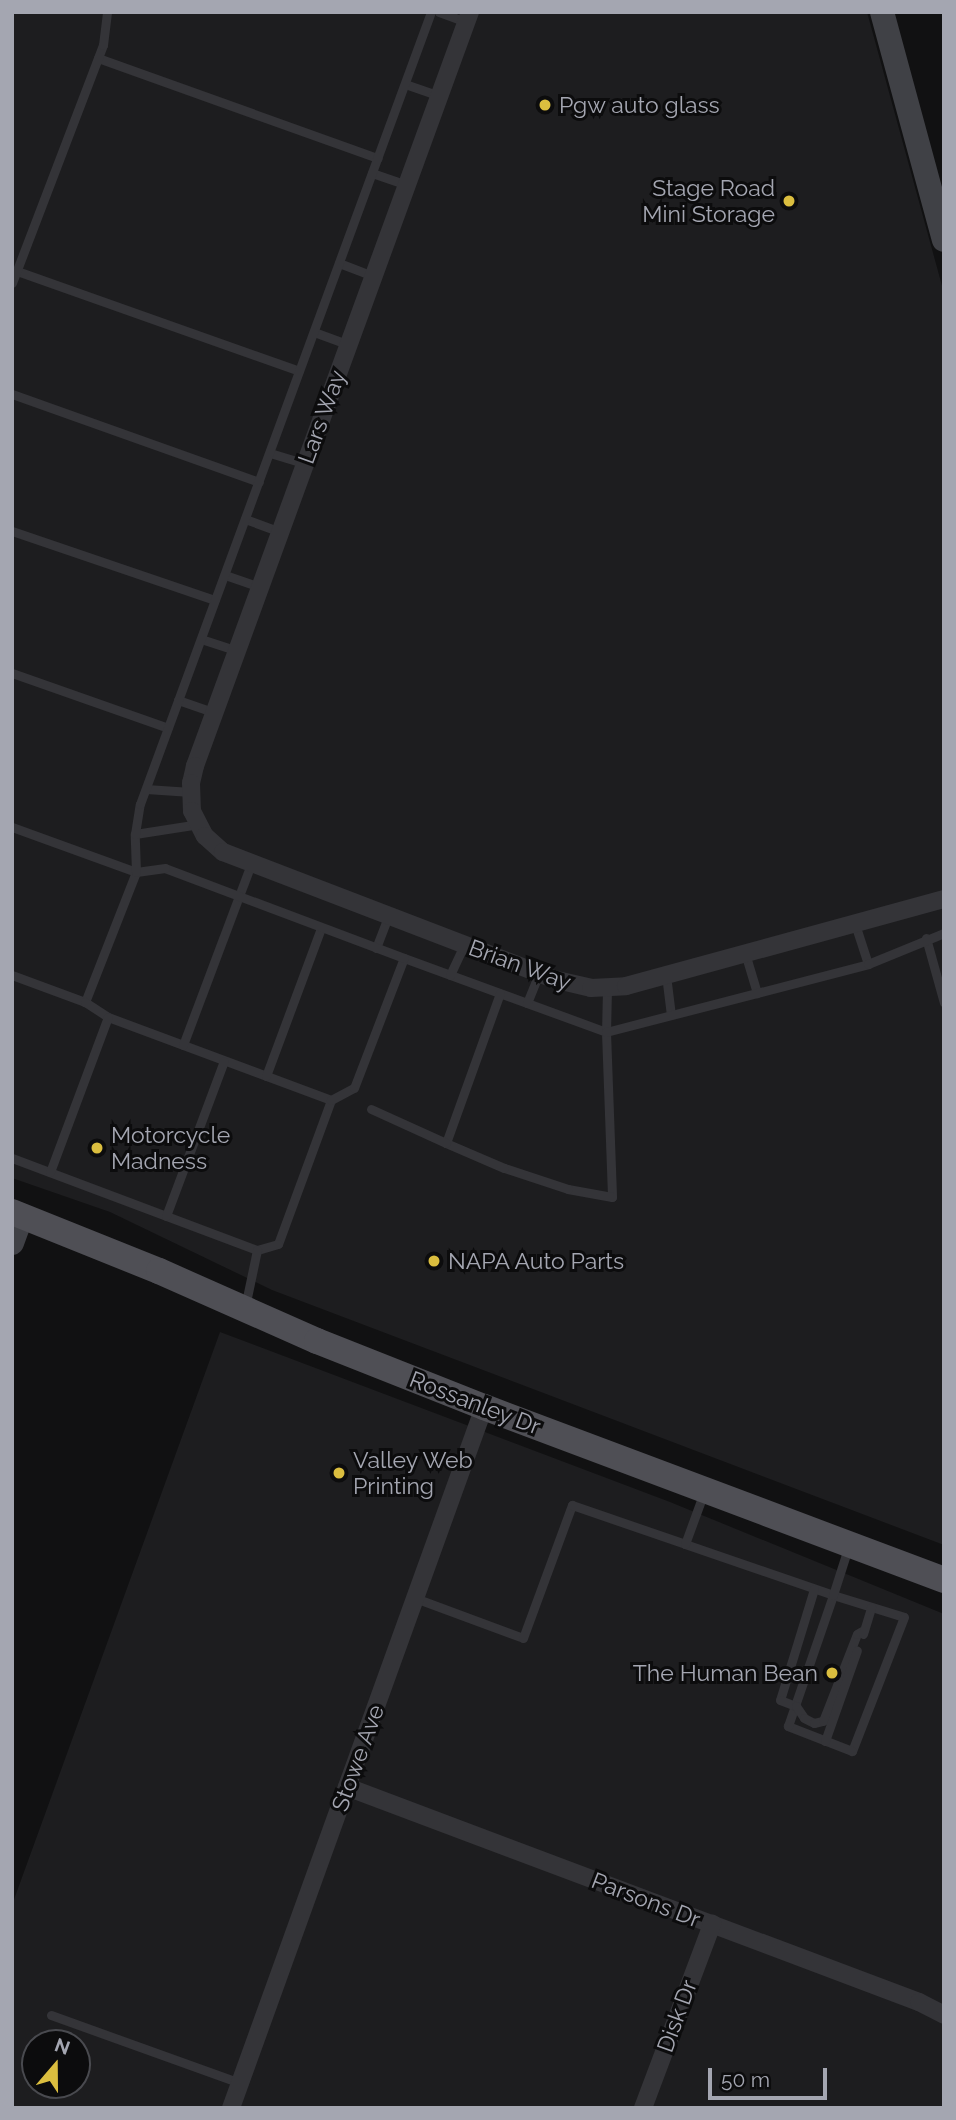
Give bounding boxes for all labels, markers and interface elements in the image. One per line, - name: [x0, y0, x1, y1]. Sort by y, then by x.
- place label: Pgw auto glass: [559, 91, 720, 119]
- marker: Pgw auto glass: [537, 97, 553, 113]
- place label: Stage Road Mini Storage: [642, 174, 775, 228]
- marker: Stage Road Mini Storage: [781, 193, 797, 209]
- street label: Lars Way: [292, 366, 352, 468]
- street label: Brian Way: [465, 934, 575, 996]
- place label: Motorcycle Madness: [111, 1121, 230, 1175]
- marker: Motorcycle Madness: [89, 1140, 105, 1156]
- place label: NAPA Auto Parts: [448, 1247, 625, 1275]
- marker: NAPA Auto Parts: [426, 1253, 442, 1269]
- street label: Rossanley Dr: [405, 1365, 545, 1441]
- place label: Valley Web Printing: [353, 1446, 474, 1500]
- marker: Valley Web Printing: [331, 1465, 347, 1481]
- place label: The Human Bean: [633, 1659, 818, 1687]
- marker: The Human Bean: [824, 1665, 840, 1681]
- street label: Stowe Ave: [326, 1701, 390, 1815]
- street label: Parsons Dr: [588, 1867, 704, 1933]
- street label: Disk Dr: [651, 1976, 703, 2056]
- north arrow: [21, 2029, 91, 2099]
- text: N: [52, 2033, 73, 2059]
- scale bar: [711, 2054, 830, 2098]
- text: 50 m: [721, 2067, 770, 2092]

